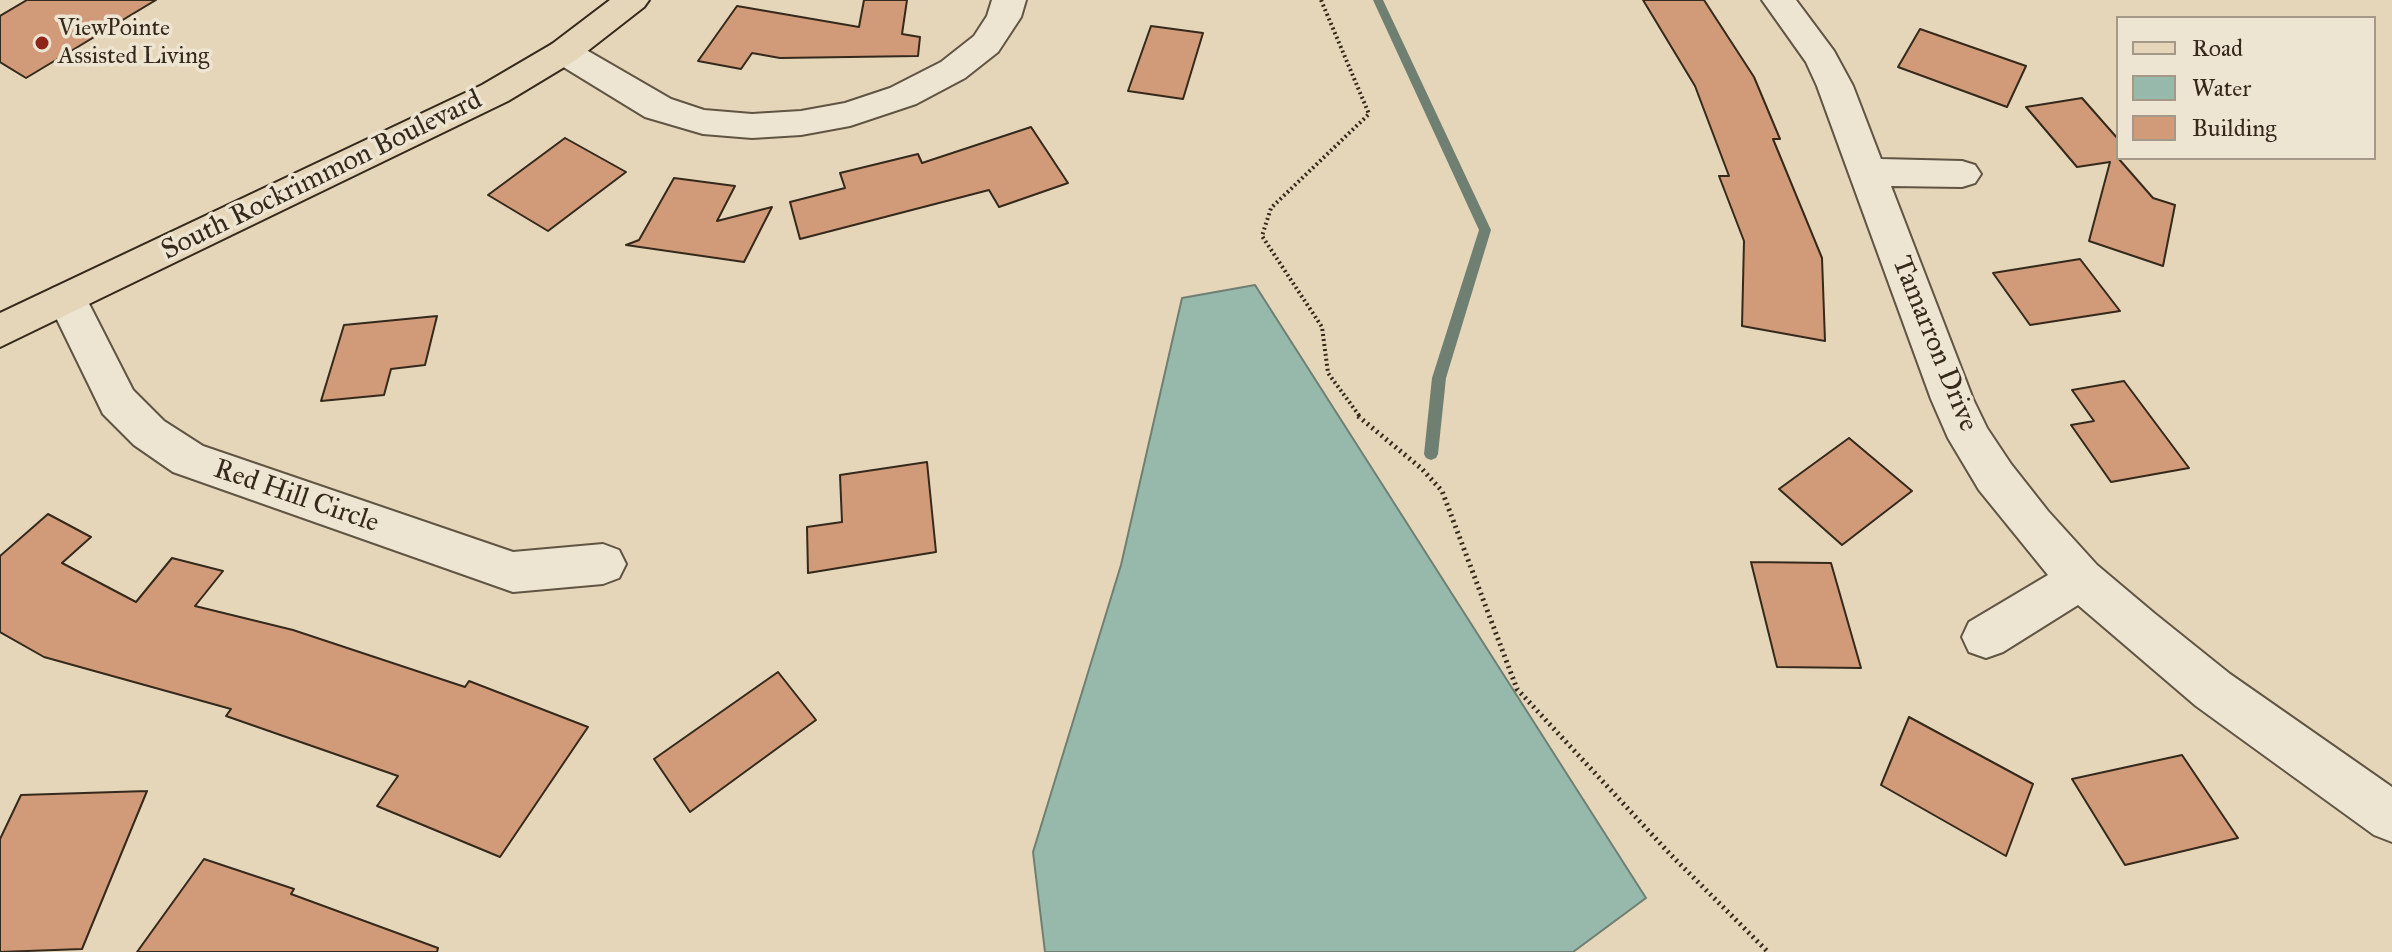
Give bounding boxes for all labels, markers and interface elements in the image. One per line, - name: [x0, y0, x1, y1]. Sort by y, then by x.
- place label: ViewPointe Assisted Living: [58, 15, 209, 71]
- legend: [2116, 16, 2376, 160]
- text: Road: [2192, 33, 2243, 63]
- marker: ViewPointe Assisted Living: [33, 34, 51, 52]
- text: Water: [2192, 73, 2251, 103]
- street label: South Rockrimmon Boulevard: [156, 84, 488, 268]
- text: Building: [2192, 113, 2277, 143]
- street label: Tamarron Drive: [1884, 252, 1984, 436]
- street label: Red Hill Circle: [209, 453, 383, 541]

